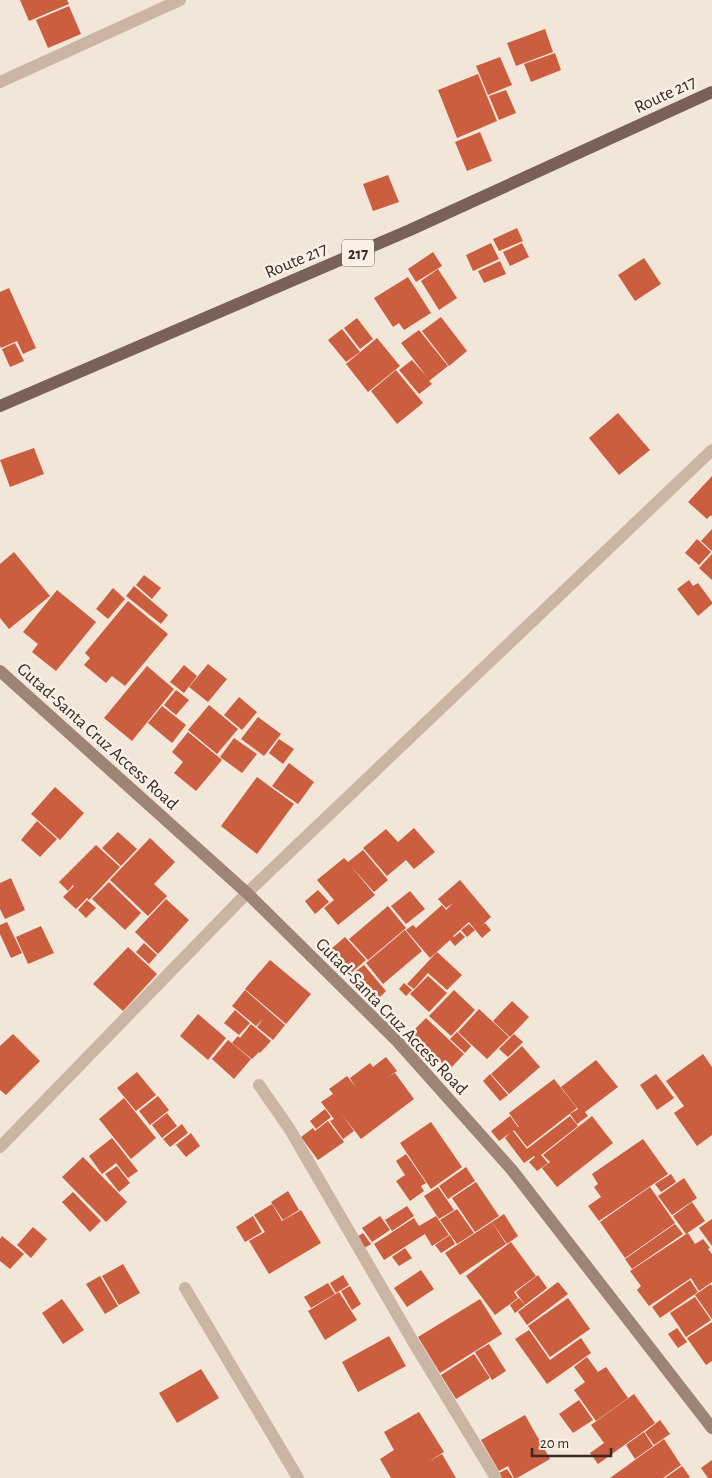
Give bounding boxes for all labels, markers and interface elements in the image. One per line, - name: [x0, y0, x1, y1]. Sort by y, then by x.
- street label: Route 217: [632, 73, 699, 117]
- street label: Route 217: [262, 240, 330, 282]
- road number: 217: [342, 240, 374, 266]
- street label: Gutad-Santa Cruz Access Road: [13, 660, 181, 814]
- street label: Gutad-Santa Cruz Access Road: [312, 935, 471, 1098]
- scale bar: [532, 1426, 611, 1458]
- text: 20 m: [540, 1436, 569, 1451]

